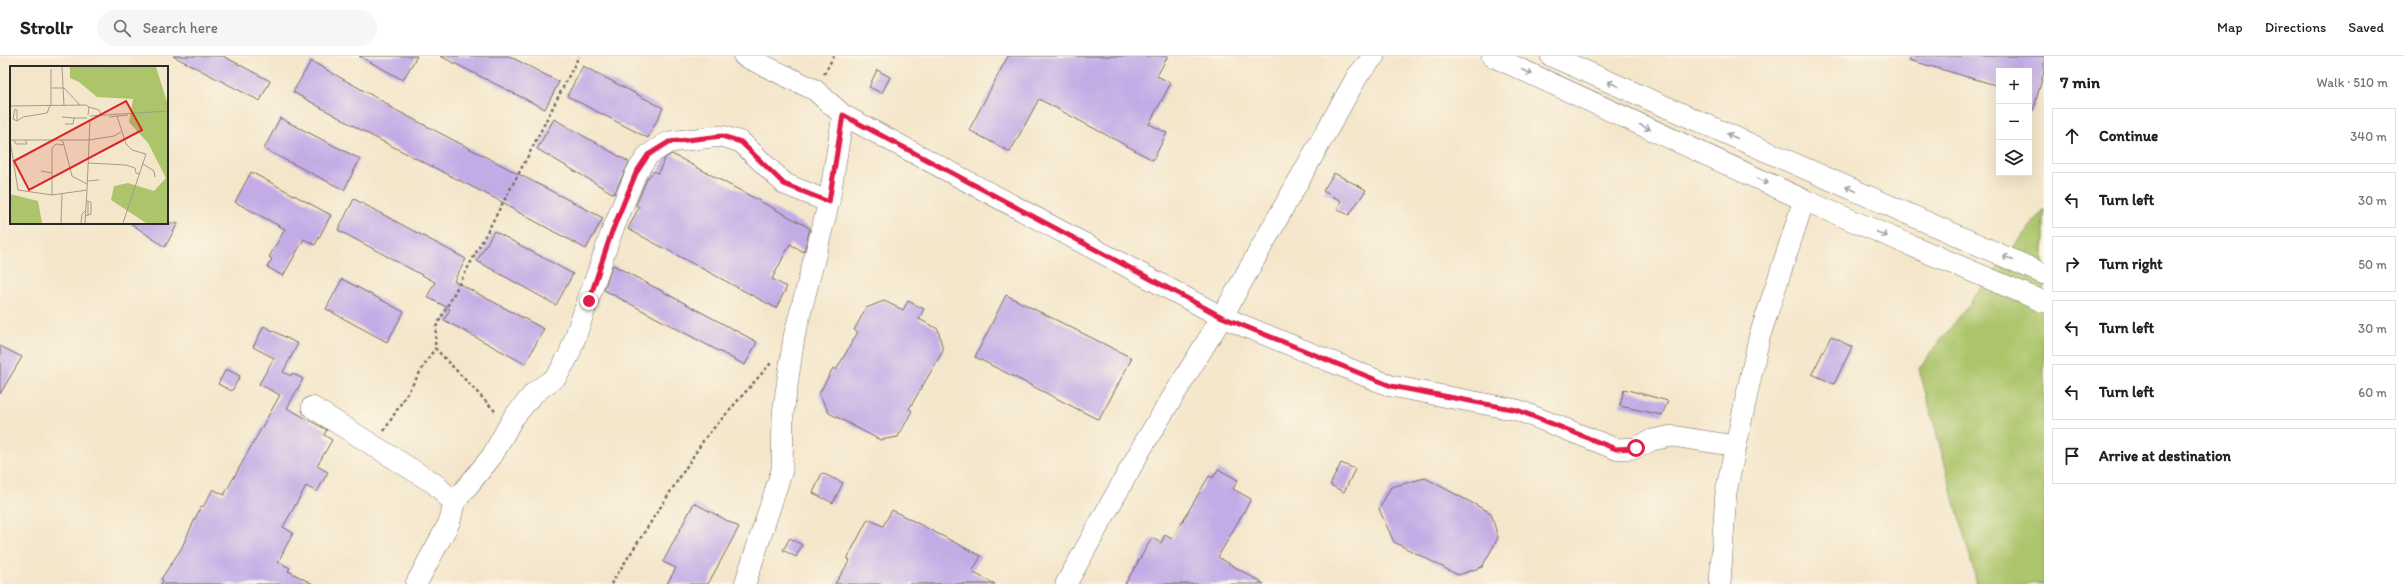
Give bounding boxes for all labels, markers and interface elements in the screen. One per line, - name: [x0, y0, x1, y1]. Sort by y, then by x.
- search box: [97, 10, 377, 46]
- text: Strollr: [20, 16, 73, 39]
- icon: search: [111, 17, 133, 39]
- text: Search here: [143, 19, 218, 37]
- text: Map: [2217, 19, 2243, 36]
- text: Directions: [2265, 19, 2326, 36]
- text: Saved: [2348, 19, 2384, 36]
- inset map: [10, 66, 168, 224]
- map controls: [1996, 68, 2032, 176]
- button: +: [1996, 68, 2032, 104]
- one-way arrow: [1521, 69, 1533, 76]
- text: 7 min: [2060, 72, 2100, 92]
- text: Walk · 510 m: [2317, 75, 2388, 90]
- one-way arrow: [1608, 79, 1620, 87]
- button: −: [1996, 104, 2032, 140]
- one-way arrow: [1639, 124, 1651, 131]
- icon: ahead: [2061, 125, 2083, 147]
- text: Continue: [2099, 127, 2158, 145]
- text: 340 m: [2350, 129, 2387, 144]
- one-way arrow: [1726, 132, 1738, 139]
- button: layers: [1996, 140, 2032, 176]
- one-way arrow: [1757, 178, 1769, 186]
- one-way arrow: [1845, 184, 1857, 192]
- icon: left: [2061, 189, 2083, 211]
- text: Turn left: [2099, 191, 2154, 209]
- text: 30 m: [2358, 193, 2387, 208]
- one-way arrow: [1876, 230, 1888, 238]
- icon: right: [2061, 253, 2083, 275]
- one-way arrow: [2003, 254, 2015, 261]
- text: Turn right: [2099, 255, 2163, 273]
- text: 50 m: [2358, 257, 2387, 272]
- route end: [580, 292, 598, 310]
- icon: left: [2061, 317, 2083, 339]
- text: Turn left: [2099, 319, 2154, 337]
- text: 30 m: [2358, 321, 2387, 336]
- icon: left: [2061, 381, 2083, 403]
- text: Turn left: [2099, 383, 2154, 401]
- text: 60 m: [2358, 385, 2387, 400]
- route start: [1627, 439, 1645, 457]
- icon: arrive: [2061, 445, 2083, 467]
- text: Arrive at destination: [2099, 447, 2231, 465]

